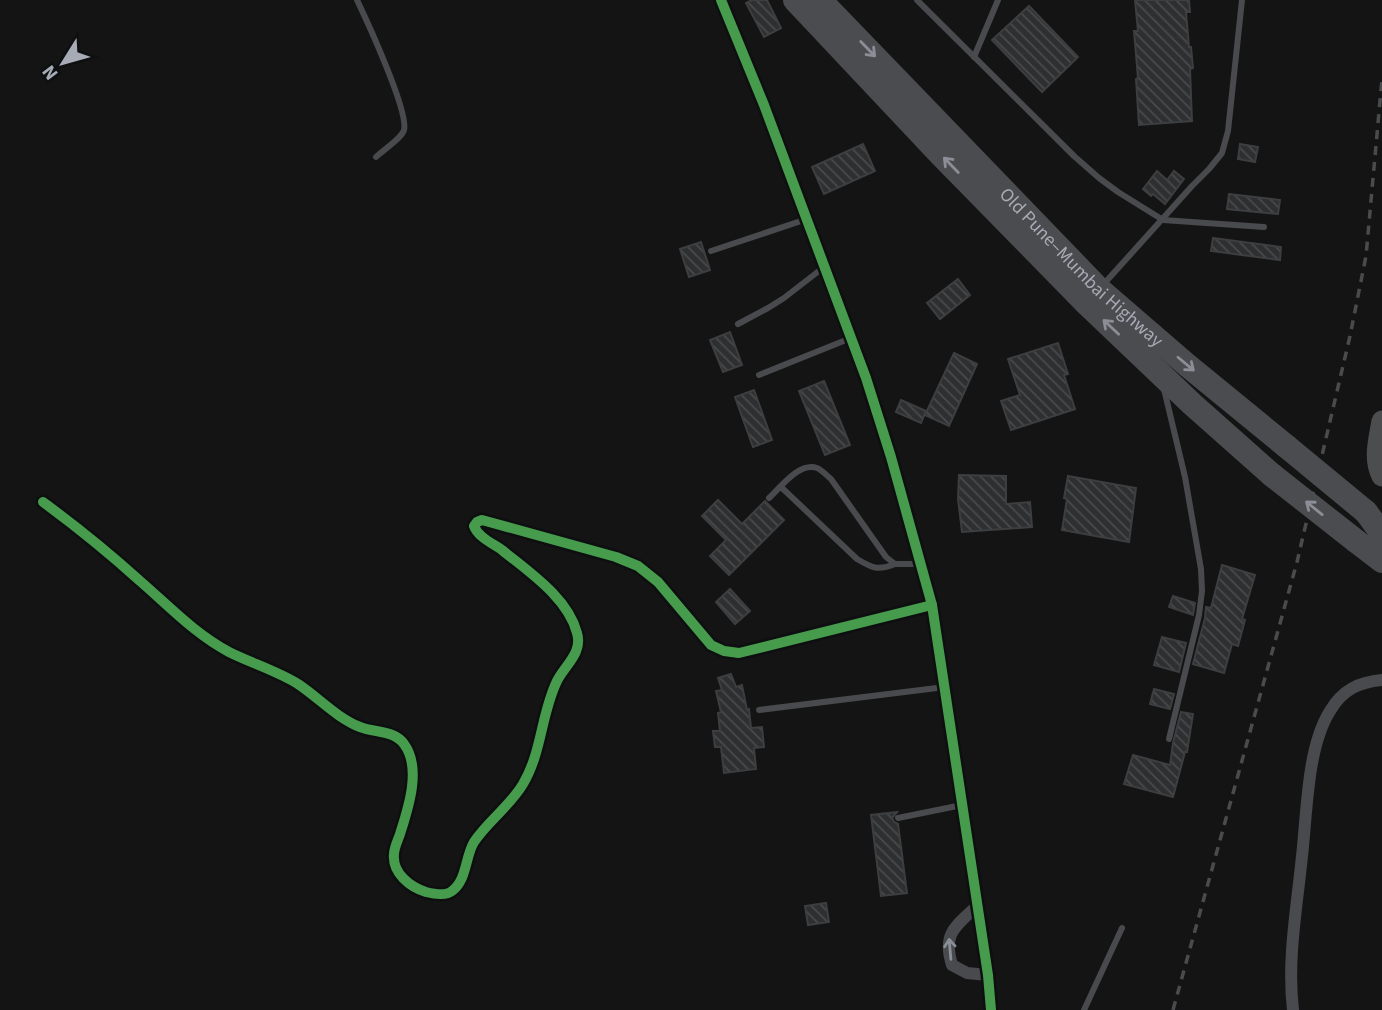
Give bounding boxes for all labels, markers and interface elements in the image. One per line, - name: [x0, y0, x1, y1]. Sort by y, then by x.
- north arrow: [28, 28, 98, 98]
- one-way arrow: [859, 40, 876, 57]
- text: N: [36, 59, 65, 86]
- one-way arrow: [943, 157, 960, 174]
- street label: Old Pune–Mumbai Highway: [993, 182, 1169, 354]
- one-way arrow: [1103, 318, 1120, 335]
- one-way arrow: [1177, 356, 1195, 371]
- one-way arrow: [1305, 500, 1323, 516]
- one-way arrow: [943, 938, 956, 961]

